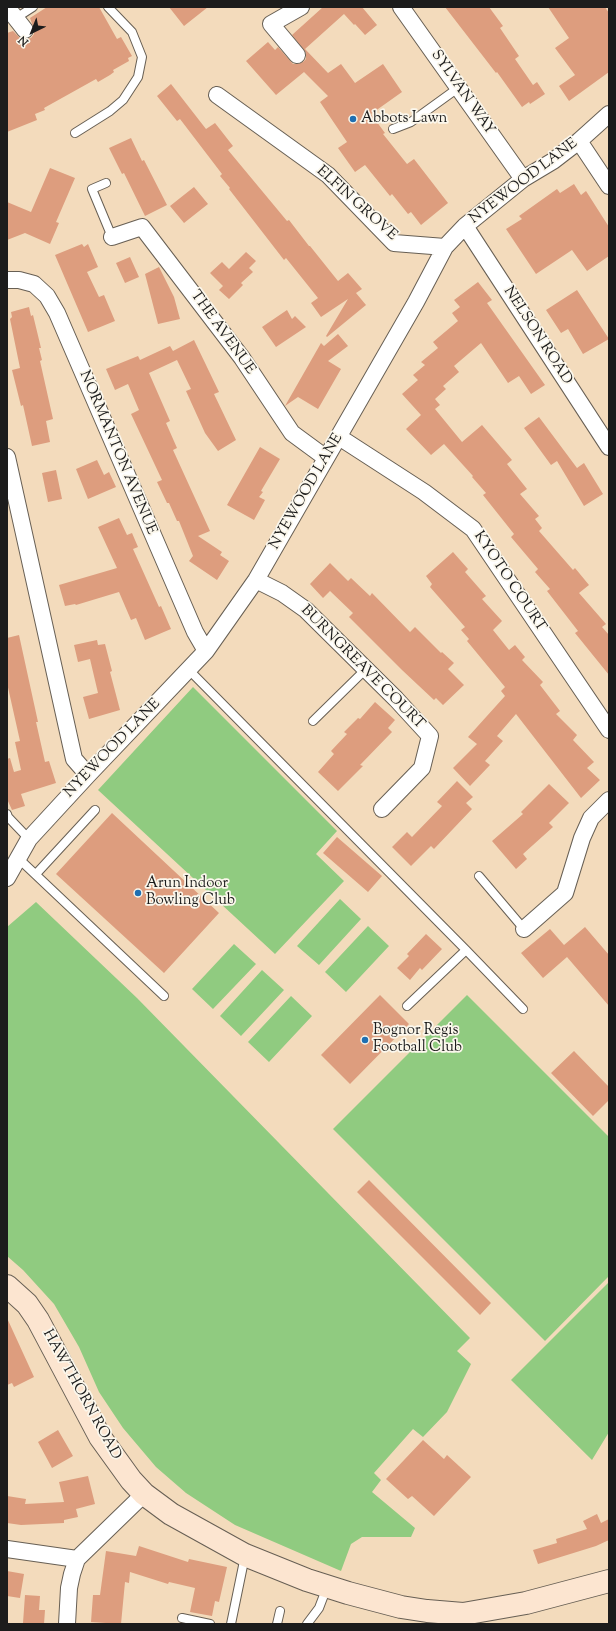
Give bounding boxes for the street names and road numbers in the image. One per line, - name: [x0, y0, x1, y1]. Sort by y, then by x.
- street label: SYLVAN WAY: [426, 47, 498, 139]
- street label: NYEWOOD LANE: [466, 135, 582, 229]
- street label: ELFIN GROVE: [312, 163, 400, 245]
- street label: NELSON ROAD: [499, 284, 575, 388]
- street label: THE AVENUE: [186, 288, 258, 378]
- street label: NORMANTON AVENUE: [74, 368, 160, 538]
- street label: NYEWOOD LANE: [266, 431, 348, 553]
- street label: KYOTO COURT: [469, 528, 549, 636]
- street label: BURNGREAVE COURT: [296, 602, 428, 734]
- street label: NYEWOOD LANE: [61, 696, 165, 802]
- street label: HAWTHORN ROAD: [38, 1327, 124, 1463]

